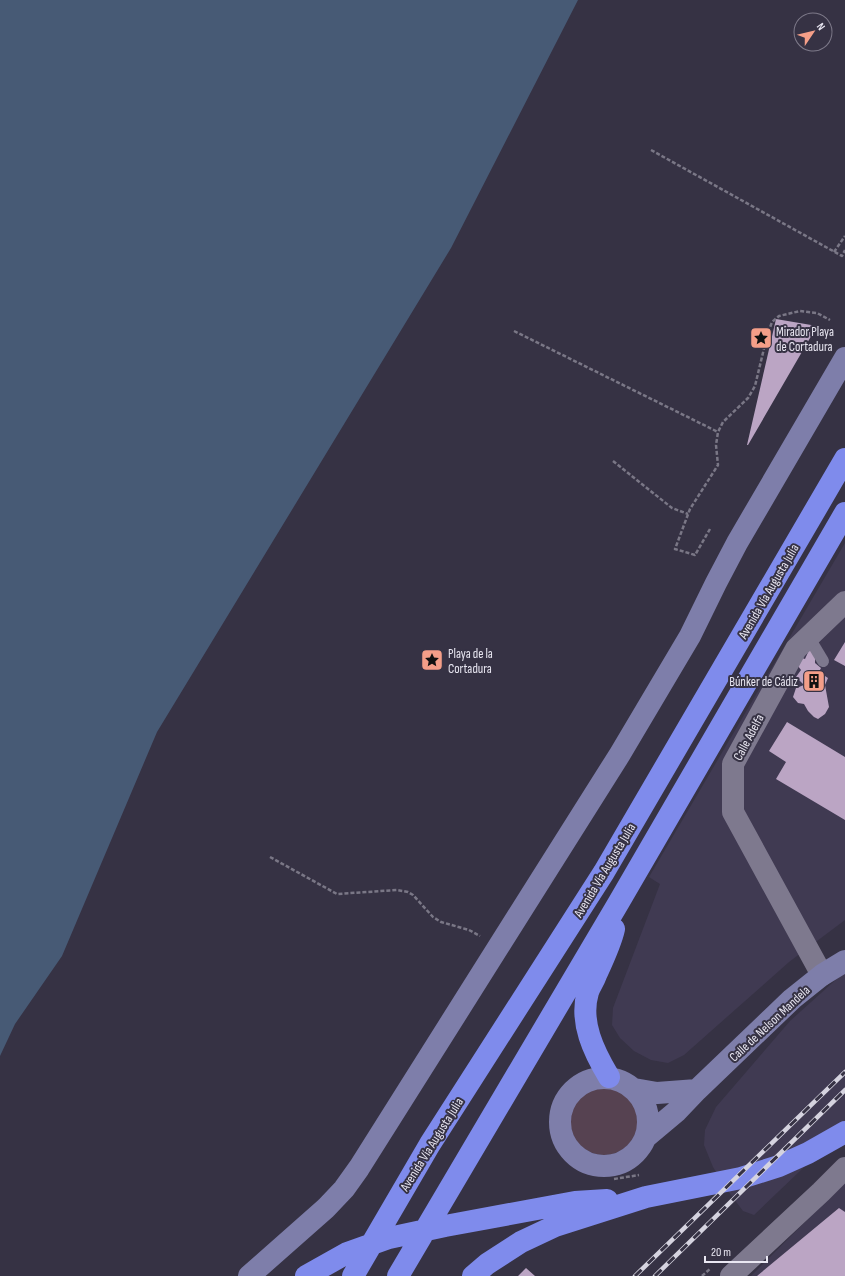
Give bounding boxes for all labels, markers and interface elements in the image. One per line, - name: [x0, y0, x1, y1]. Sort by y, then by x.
- north arrow: [793, 12, 833, 52]
- text: N: [814, 20, 828, 33]
- place label: Mirador Playa de Cortadura: [776, 324, 834, 355]
- place icon: Mirador Playa de Cortadura: [748, 325, 774, 351]
- street label: Avenida Vía Augusta Julia: [735, 541, 803, 643]
- place label: Playa de la Cortadura: [448, 646, 493, 677]
- place icon: Playa de la Cortadura: [419, 647, 445, 673]
- building icon: Búnker de Cádiz: [801, 668, 827, 694]
- place label: Búnker de Cádiz: [729, 674, 798, 690]
- street label: Calle Adelfa: [730, 712, 768, 763]
- street label: Avenida Vía Augusta Julia: [570, 821, 639, 921]
- street label: Calle de Nelson Mandela: [726, 982, 813, 1065]
- street label: Avenida Vía Augusta Julia: [396, 1095, 467, 1195]
- scale bar: [705, 1238, 767, 1264]
- text: 20 m: [711, 1245, 731, 1260]

